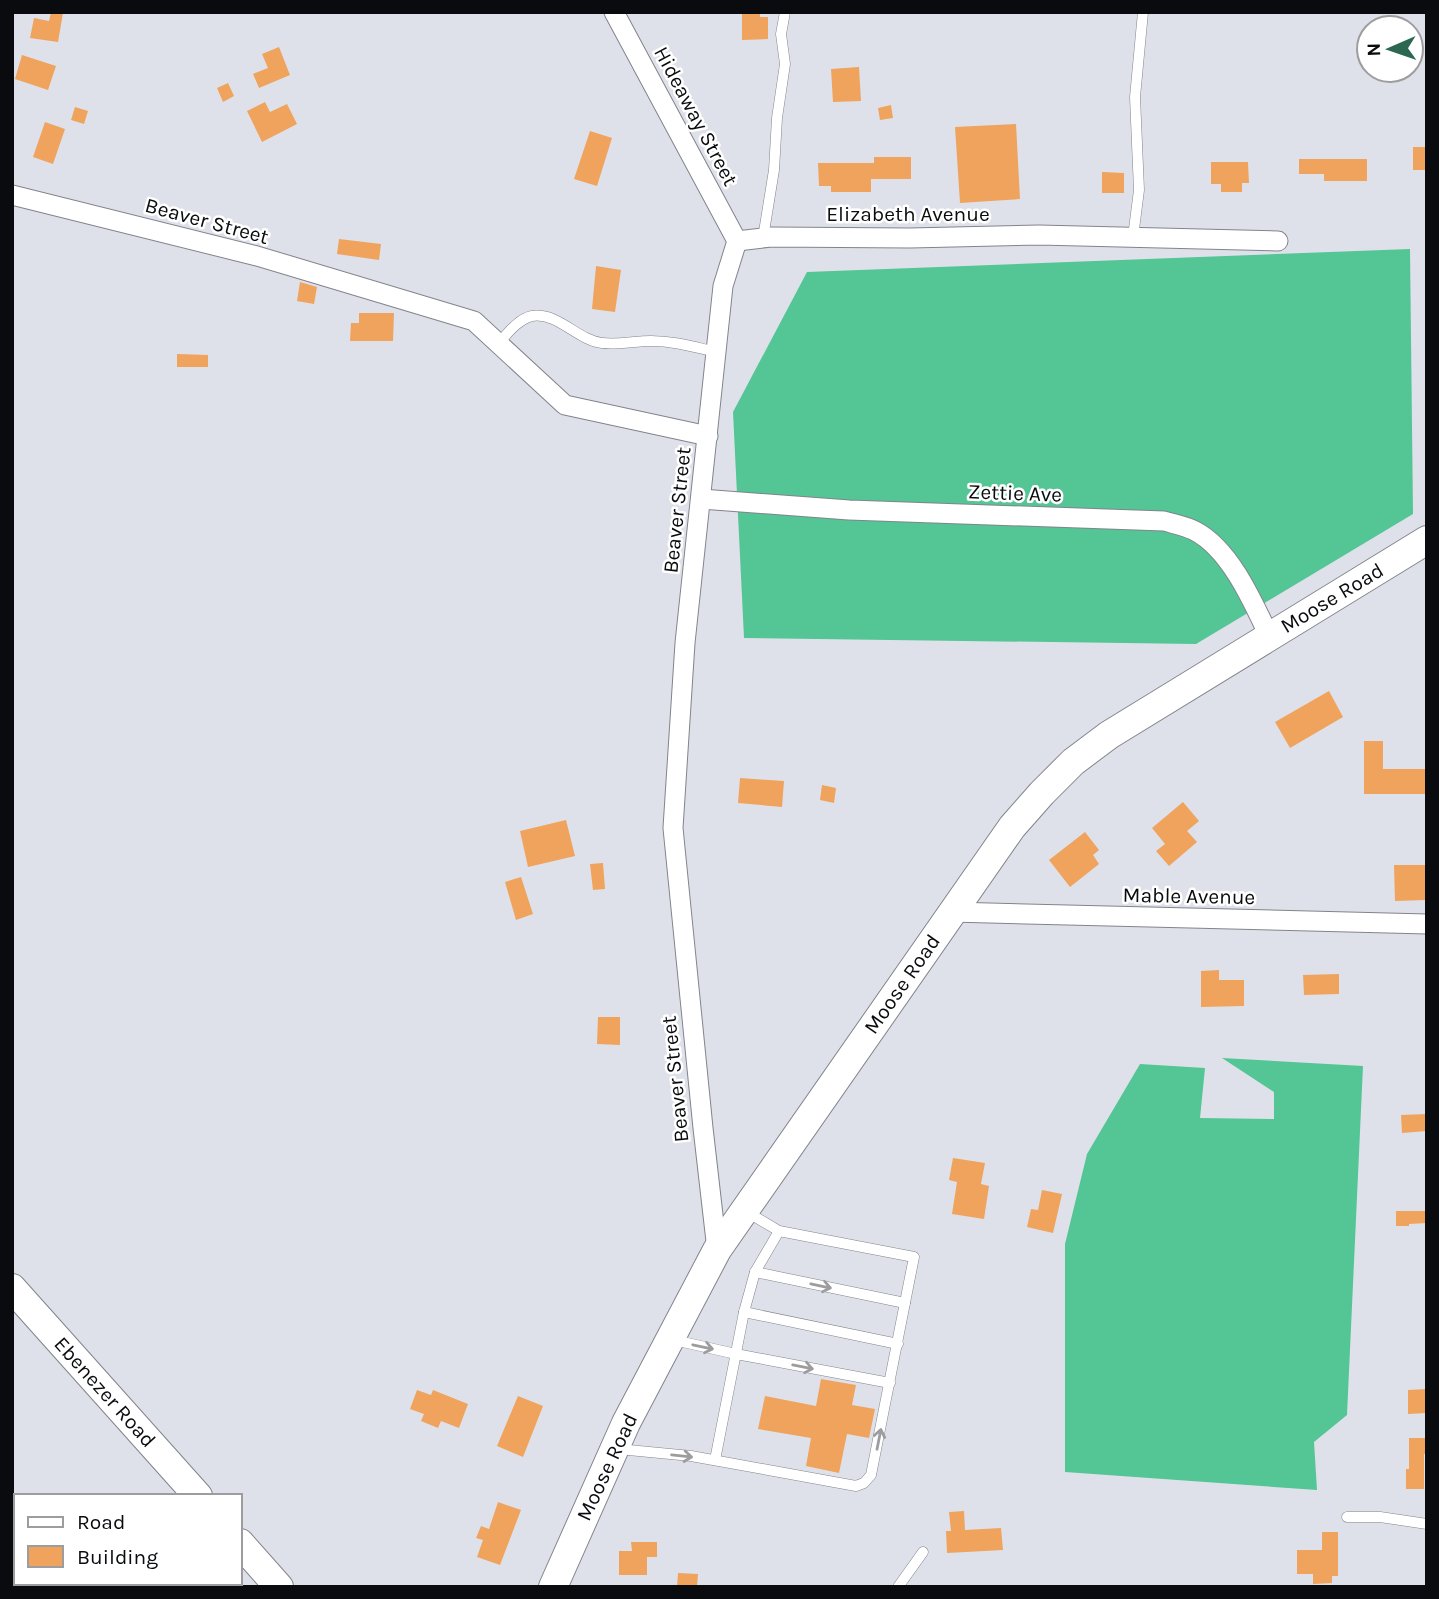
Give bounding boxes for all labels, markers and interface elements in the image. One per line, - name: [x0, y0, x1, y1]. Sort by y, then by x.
- north arrow: [1355, 14, 1425, 84]
- street label: Hideaway Street: [649, 42, 743, 190]
- text: N: [1363, 42, 1385, 57]
- street label: Beaver Street: [143, 193, 272, 249]
- street label: Elizabeth Avenue: [826, 202, 990, 226]
- street label: Beaver Street: [658, 446, 696, 574]
- street label: Zettie Ave: [968, 479, 1062, 507]
- street label: Moose Road: [1276, 558, 1388, 638]
- street label: Mable Avenue: [1123, 883, 1255, 909]
- street label: Moose Road: [859, 930, 945, 1038]
- street label: Beaver Street: [656, 1015, 694, 1143]
- one-way arrow: [809, 1279, 832, 1293]
- street label: Ebenezer Road: [49, 1332, 161, 1452]
- one-way arrow: [691, 1340, 714, 1354]
- one-way arrow: [791, 1360, 814, 1374]
- street label: Moose Road: [572, 1409, 642, 1525]
- one-way arrow: [872, 1428, 886, 1451]
- one-way arrow: [671, 1449, 693, 1462]
- legend: [14, 1494, 242, 1585]
- text: Road: [77, 1510, 125, 1534]
- text: Building: [77, 1545, 158, 1569]

